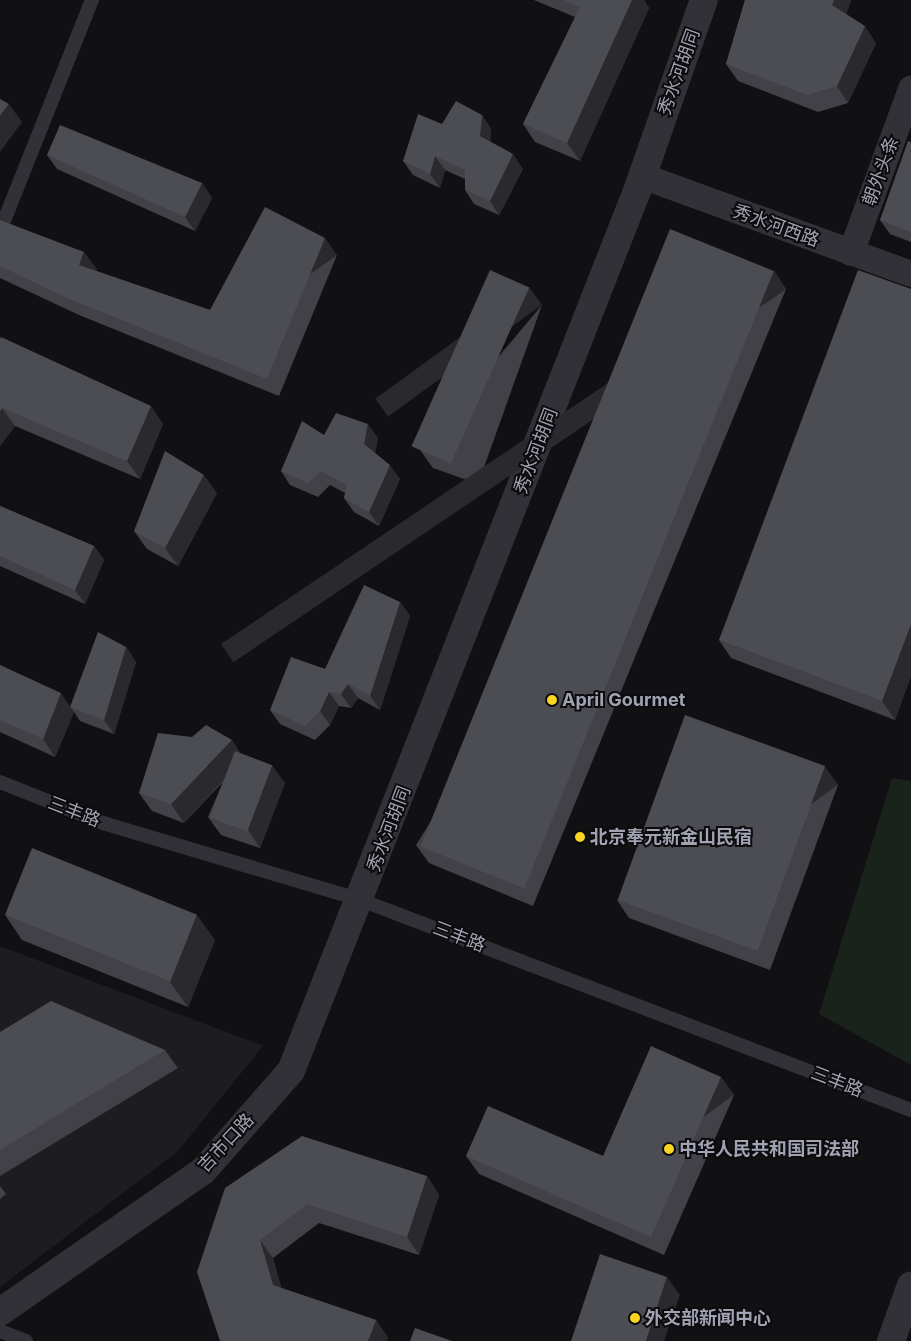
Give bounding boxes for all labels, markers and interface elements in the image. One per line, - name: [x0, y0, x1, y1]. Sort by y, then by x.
- street label: 秀水河胡同: [653, 26, 705, 118]
- street label: 朝外头条: [859, 133, 903, 209]
- street label: 秀水河西路: [730, 200, 822, 252]
- street label: 秀水河胡同: [510, 405, 562, 497]
- place label: April Gourmet: [562, 689, 685, 711]
- marker: April Gourmet: [546, 694, 558, 706]
- street label: 秀水河胡同: [363, 783, 415, 875]
- street label: 三丰路: [45, 792, 103, 832]
- place label: 北京奉元新金山民宿: [590, 826, 752, 848]
- marker: 北京奉元新金山民宿: [574, 831, 586, 843]
- street label: 三丰路: [430, 917, 488, 957]
- street label: 三丰路: [808, 1062, 866, 1102]
- street label: 吉市口路: [194, 1109, 258, 1177]
- place label: 中华人民共和国司法部: [679, 1138, 859, 1160]
- marker: 中华人民共和国司法部: [663, 1143, 675, 1155]
- place label: 外交部新闻中心: [645, 1307, 771, 1329]
- marker: 外交部新闻中心: [629, 1312, 641, 1324]

